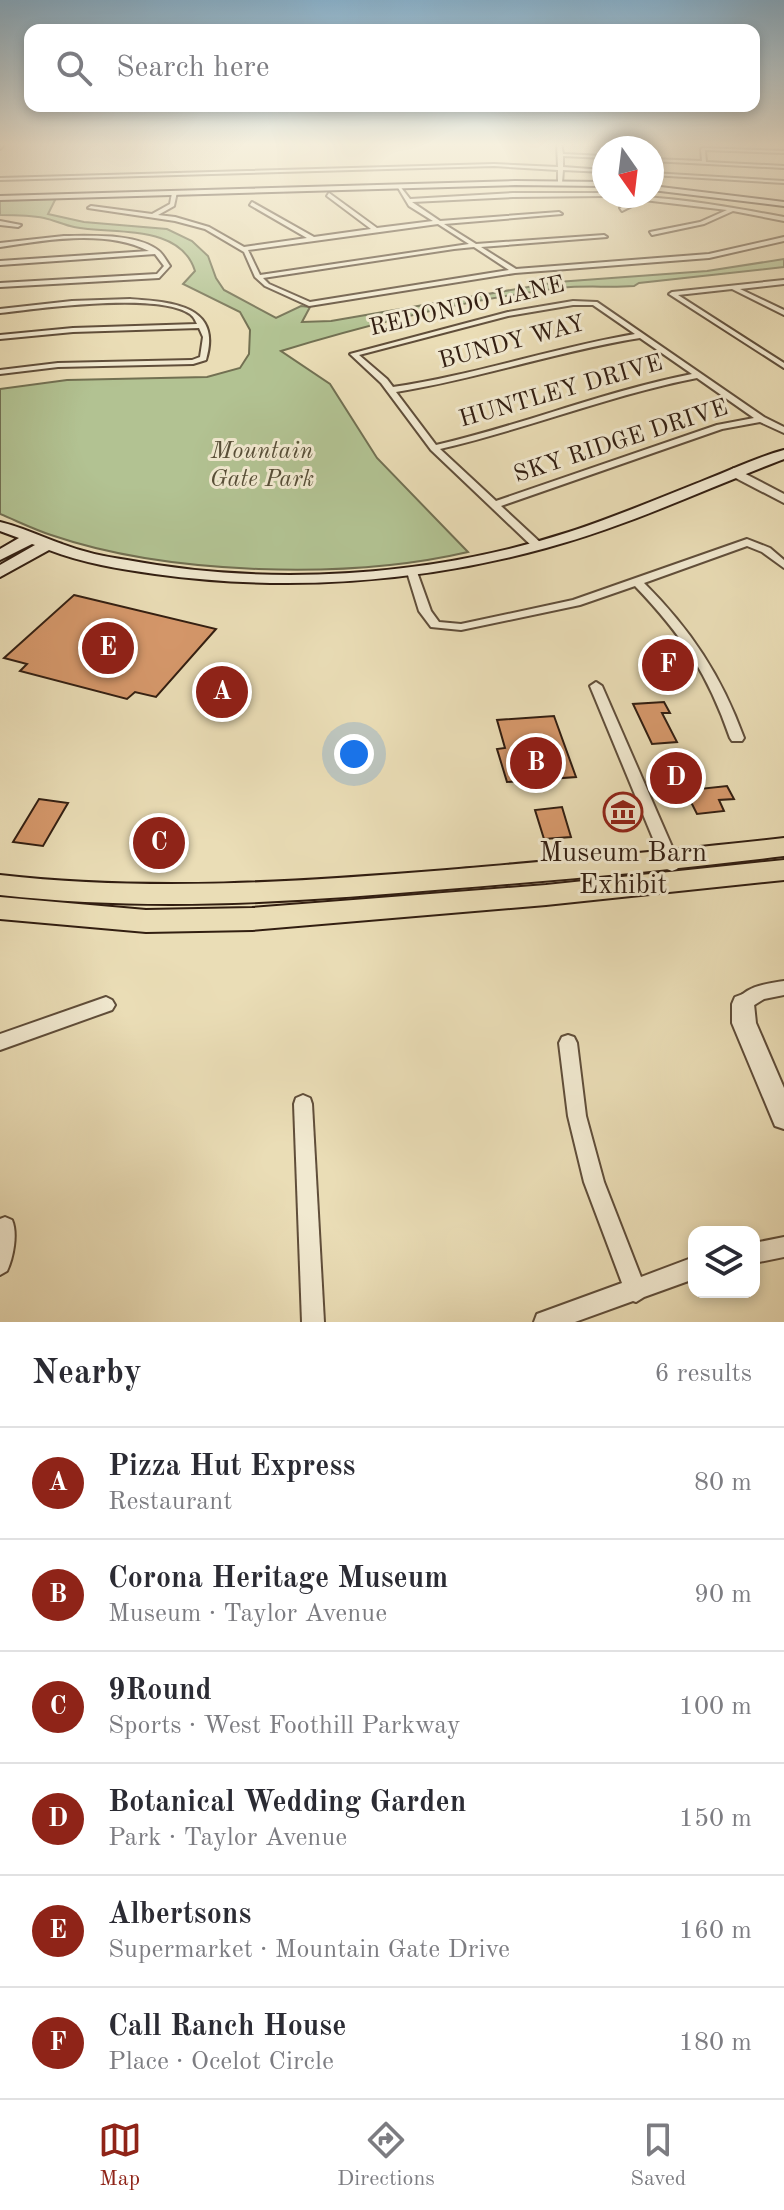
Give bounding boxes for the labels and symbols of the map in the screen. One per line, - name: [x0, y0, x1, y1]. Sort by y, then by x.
- north arrow: [592, 136, 664, 208]
- street label: REDONDO LANE: [367, 273, 567, 341]
- street label: BUNDY WAY: [436, 312, 588, 374]
- street label: HUNTLEY DRIVE: [457, 351, 665, 433]
- street label: SKY RIDGE DRIVE: [511, 396, 731, 488]
- park label: Mountain Gate Park: [210, 440, 314, 492]
- pin: E: [82, 618, 134, 678]
- pin: F: [642, 635, 694, 695]
- pin: A: [196, 662, 248, 722]
- pin: B: [510, 733, 562, 793]
- your location: [334, 734, 374, 774]
- pin: D: [650, 748, 702, 808]
- museum icon: Museum Barn Exhibit: [602, 791, 644, 833]
- pin: C: [133, 813, 185, 873]
- place label: Museum Barn Exhibit: [539, 840, 707, 900]

